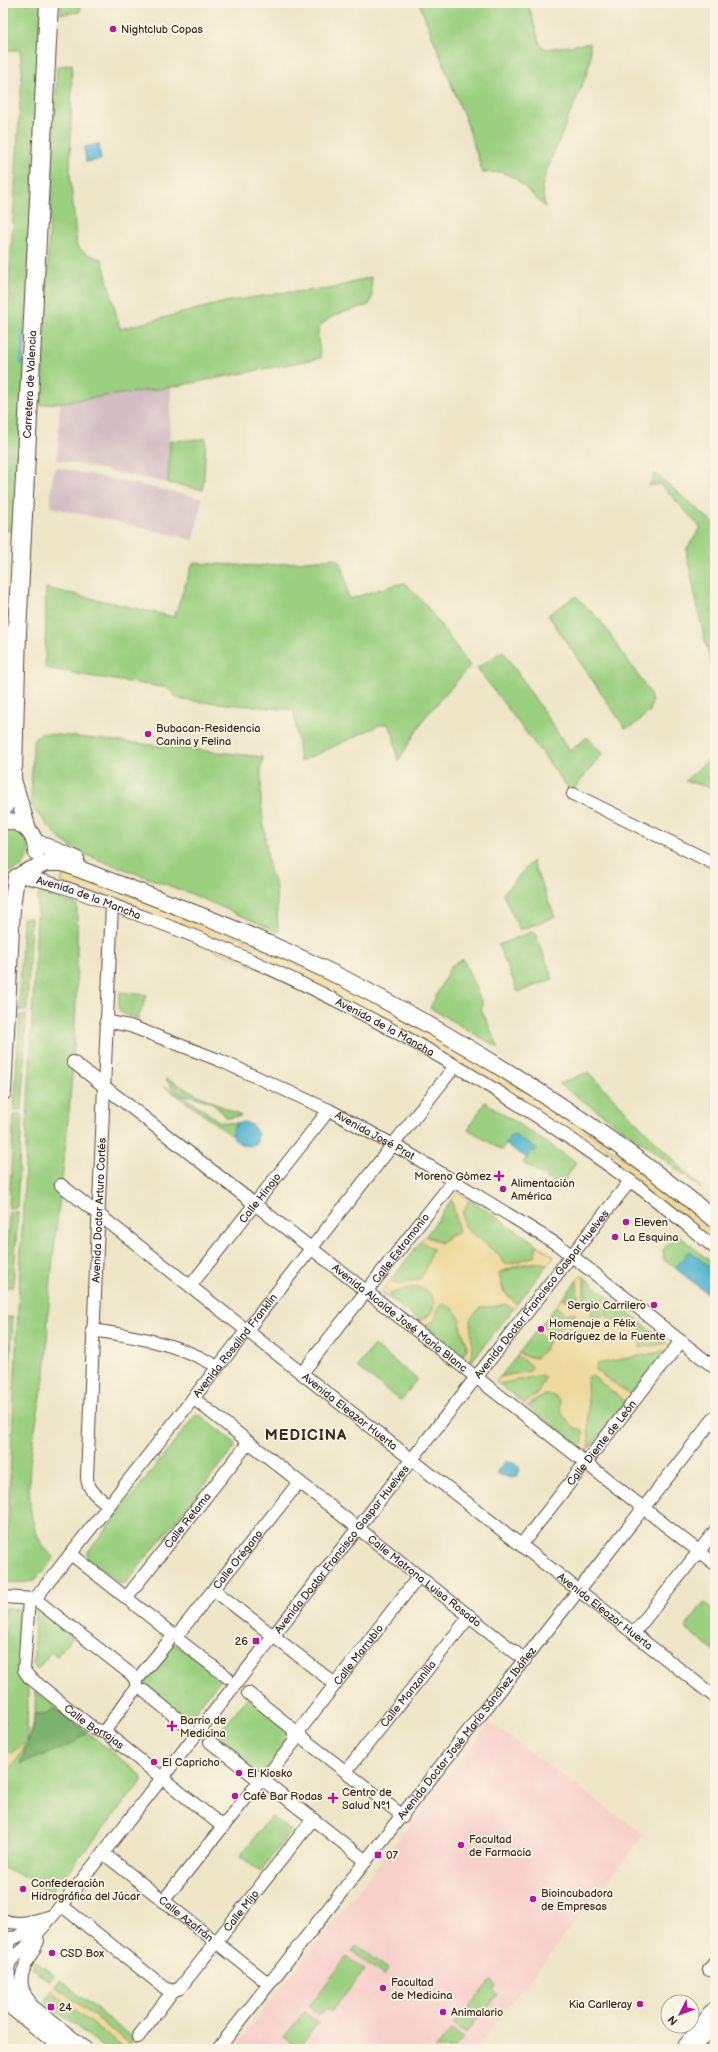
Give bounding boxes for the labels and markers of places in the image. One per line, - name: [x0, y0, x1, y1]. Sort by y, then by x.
- place label: Nightclub Copas: [121, 23, 204, 36]
- marker: Nightclub Copas: [108, 24, 118, 34]
- place label: Bubacan-Residencia Canina y Felina: [156, 722, 260, 748]
- marker: Bubacan-Residencia Canina y Felina: [143, 729, 153, 739]
- place label: Moreno Gómez: [414, 1170, 492, 1183]
- marker: Moreno Gómez: [494, 1171, 504, 1181]
- place label: Alimentación América: [511, 1177, 575, 1203]
- marker: Alimentación América: [498, 1184, 508, 1194]
- place label: Eleven: [634, 1216, 668, 1229]
- marker: Eleven: [621, 1217, 631, 1227]
- place label: La Esquina: [623, 1231, 678, 1244]
- marker: La Esquina: [610, 1232, 620, 1242]
- place label: Sergio Carrilero: [567, 1299, 646, 1312]
- marker: Sergio Carrilero: [649, 1300, 659, 1310]
- place label: Homenaje a Félix Rodríguez de la Fuente: [549, 1317, 666, 1343]
- marker: Homenaje a Félix Rodríguez de la Fuente: [536, 1324, 546, 1334]
- place label: 26: [235, 1635, 248, 1648]
- marker: 26: [251, 1636, 261, 1646]
- place label: Barrio de Medicina: [180, 1714, 227, 1740]
- marker: Barrio de Medicina: [167, 1721, 177, 1731]
- place label: El Capricho: [162, 1756, 220, 1769]
- marker: El Capricho: [149, 1757, 159, 1767]
- place label: El Kiosko: [247, 1767, 293, 1780]
- marker: El Kiosko: [234, 1768, 244, 1778]
- place label: Centro de Salud Nº1: [342, 1786, 392, 1812]
- place label: Café Bar Rodas: [243, 1790, 323, 1803]
- marker: Café Bar Rodas: [230, 1791, 240, 1801]
- marker: Centro de Salud Nº1: [327, 1792, 339, 1804]
- place label: Facultad de Farmacia: [469, 1833, 531, 1859]
- marker: Facultad de Farmacia: [456, 1840, 466, 1850]
- place label: 07: [386, 1849, 398, 1862]
- marker: 07: [373, 1850, 383, 1860]
- place label: Confederación Hidrográfica del Júcar: [31, 1877, 141, 1903]
- marker: Confederación Hidrográfica del Júcar: [18, 1884, 28, 1894]
- place label: Bioincubadora de Empresas: [541, 1887, 613, 1913]
- marker: Bioincubadora de Empresas: [528, 1894, 538, 1904]
- place label: CSD Box: [60, 1947, 104, 1960]
- marker: CSD Box: [47, 1948, 57, 1958]
- place label: Facultad de Medicina: [391, 1976, 453, 2002]
- marker: Facultad de Medicina: [378, 1983, 388, 1993]
- place label: Kia Carlleray: [569, 1998, 632, 2011]
- marker: Kia Carlleray: [635, 1999, 645, 2009]
- place label: 24: [59, 2001, 72, 2014]
- marker: 24: [46, 2002, 56, 2012]
- place label: Animalario: [451, 2006, 503, 2019]
- marker: Animalario: [438, 2007, 448, 2017]

